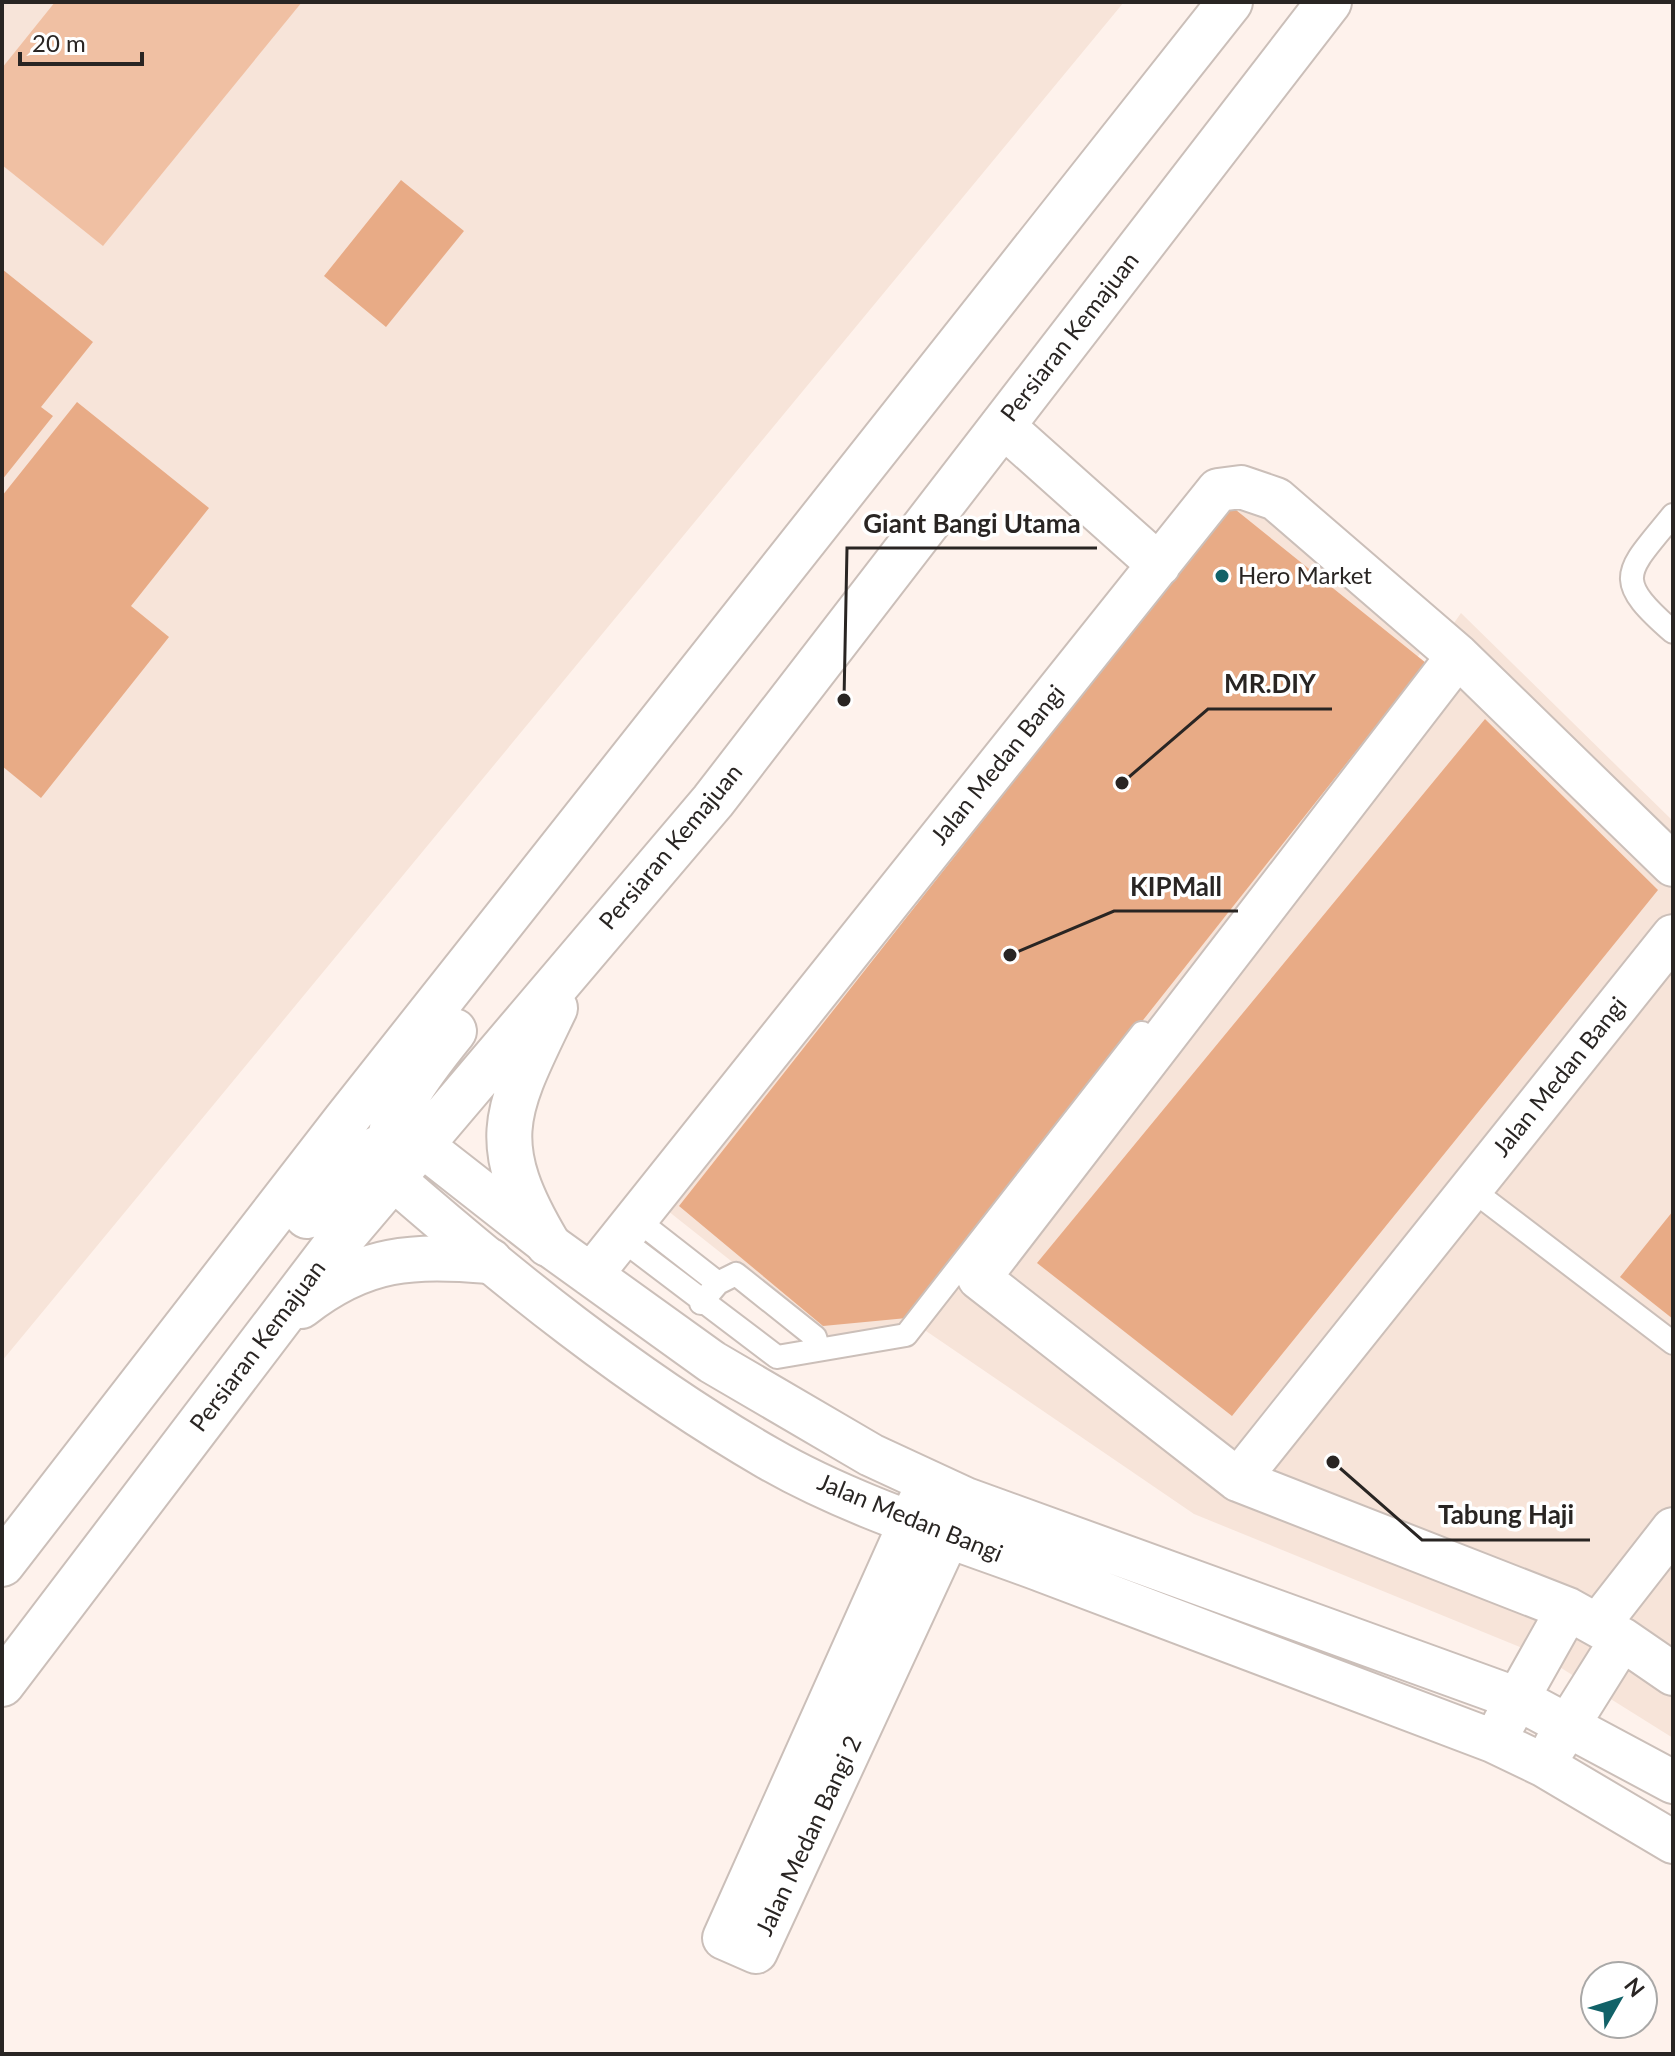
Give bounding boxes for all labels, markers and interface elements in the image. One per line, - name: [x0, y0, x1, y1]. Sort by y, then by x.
- scale bar: [20, 16, 142, 66]
- text: 20 m: [32, 28, 86, 57]
- street label: Persiaran Kemajuan: [994, 246, 1144, 427]
- callout: Giant Bangi Utama: [847, 498, 1097, 548]
- text: Giant Bangi Utama: [863, 507, 1081, 539]
- place label: Hero Market: [1238, 560, 1372, 589]
- marker: Hero Market: [1213, 567, 1231, 585]
- callout: MR.DIY: [1208, 659, 1332, 709]
- text: MR.DIY: [1224, 667, 1317, 699]
- street label: Jalan Medan Bangi: [924, 678, 1070, 850]
- street label: Persiaran Kemajuan: [592, 757, 747, 935]
- callout: KIPMall: [1114, 861, 1238, 911]
- text: KIPMall: [1130, 870, 1222, 902]
- street label: Jalan Medan Bangi: [1486, 990, 1632, 1162]
- street label: Persiaran Kemajuan: [183, 1254, 331, 1436]
- street label: Jalan Medan Bangi: [814, 1466, 1007, 1567]
- callout: Tabung Haji: [1422, 1490, 1590, 1540]
- text: Tabung Haji: [1438, 1498, 1574, 1530]
- street label: Jalan Medan Bangi 2: [749, 1731, 867, 1940]
- north arrow: [1579, 1960, 1659, 2040]
- text: N: [1619, 1972, 1651, 2002]

